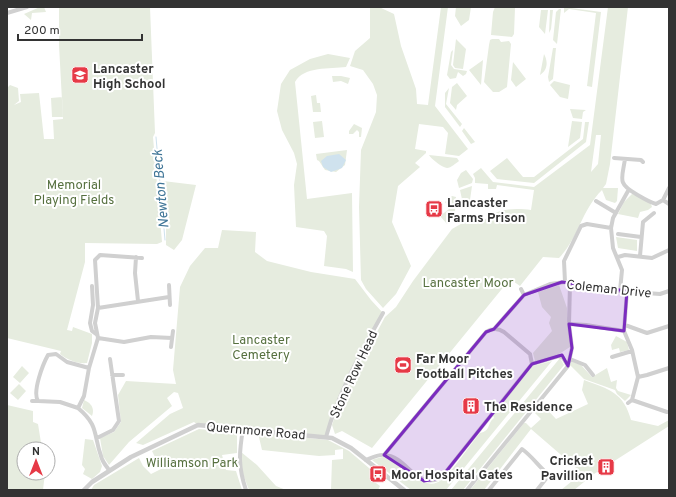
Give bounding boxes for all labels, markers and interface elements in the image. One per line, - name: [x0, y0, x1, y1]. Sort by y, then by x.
- scale bar: [18, 16, 142, 42]
- text: 200 m: [24, 23, 60, 39]
- place label: Lancaster High School: [93, 62, 166, 93]
- school or university icon: Lancaster High School: [70, 65, 90, 85]
- water label: Newton Beck: [149, 148, 173, 229]
- park label: Memorial Playing Fields: [34, 178, 114, 209]
- place label: Lancaster Farms Prison: [447, 196, 526, 227]
- bus stop icon: Lancaster Farms Prison: [424, 199, 444, 219]
- park label: Lancaster Moor: [422, 276, 514, 292]
- street label: Coleman Drive: [565, 278, 652, 302]
- street label: Stone Row Head: [327, 328, 382, 421]
- park label: Lancaster Cemetery: [232, 333, 290, 364]
- place label: Far Moor Football Pitches: [416, 352, 513, 383]
- sports icon: Far Moor Football Pitches: [393, 355, 413, 375]
- building icon: The Residence: [461, 396, 481, 416]
- place label: The Residence: [484, 400, 573, 416]
- street label: Quernmore Road: [206, 420, 306, 444]
- north arrow: [16, 441, 56, 481]
- text: N: [32, 445, 40, 459]
- place label: Cricket Pavillion: [541, 454, 593, 485]
- park label: Williamson Park: [146, 456, 238, 472]
- building icon: Cricket Pavillion: [596, 457, 616, 477]
- bus stop icon: Moor Hospital Gates: [368, 464, 388, 484]
- place label: Moor Hospital Gates: [391, 468, 513, 484]

